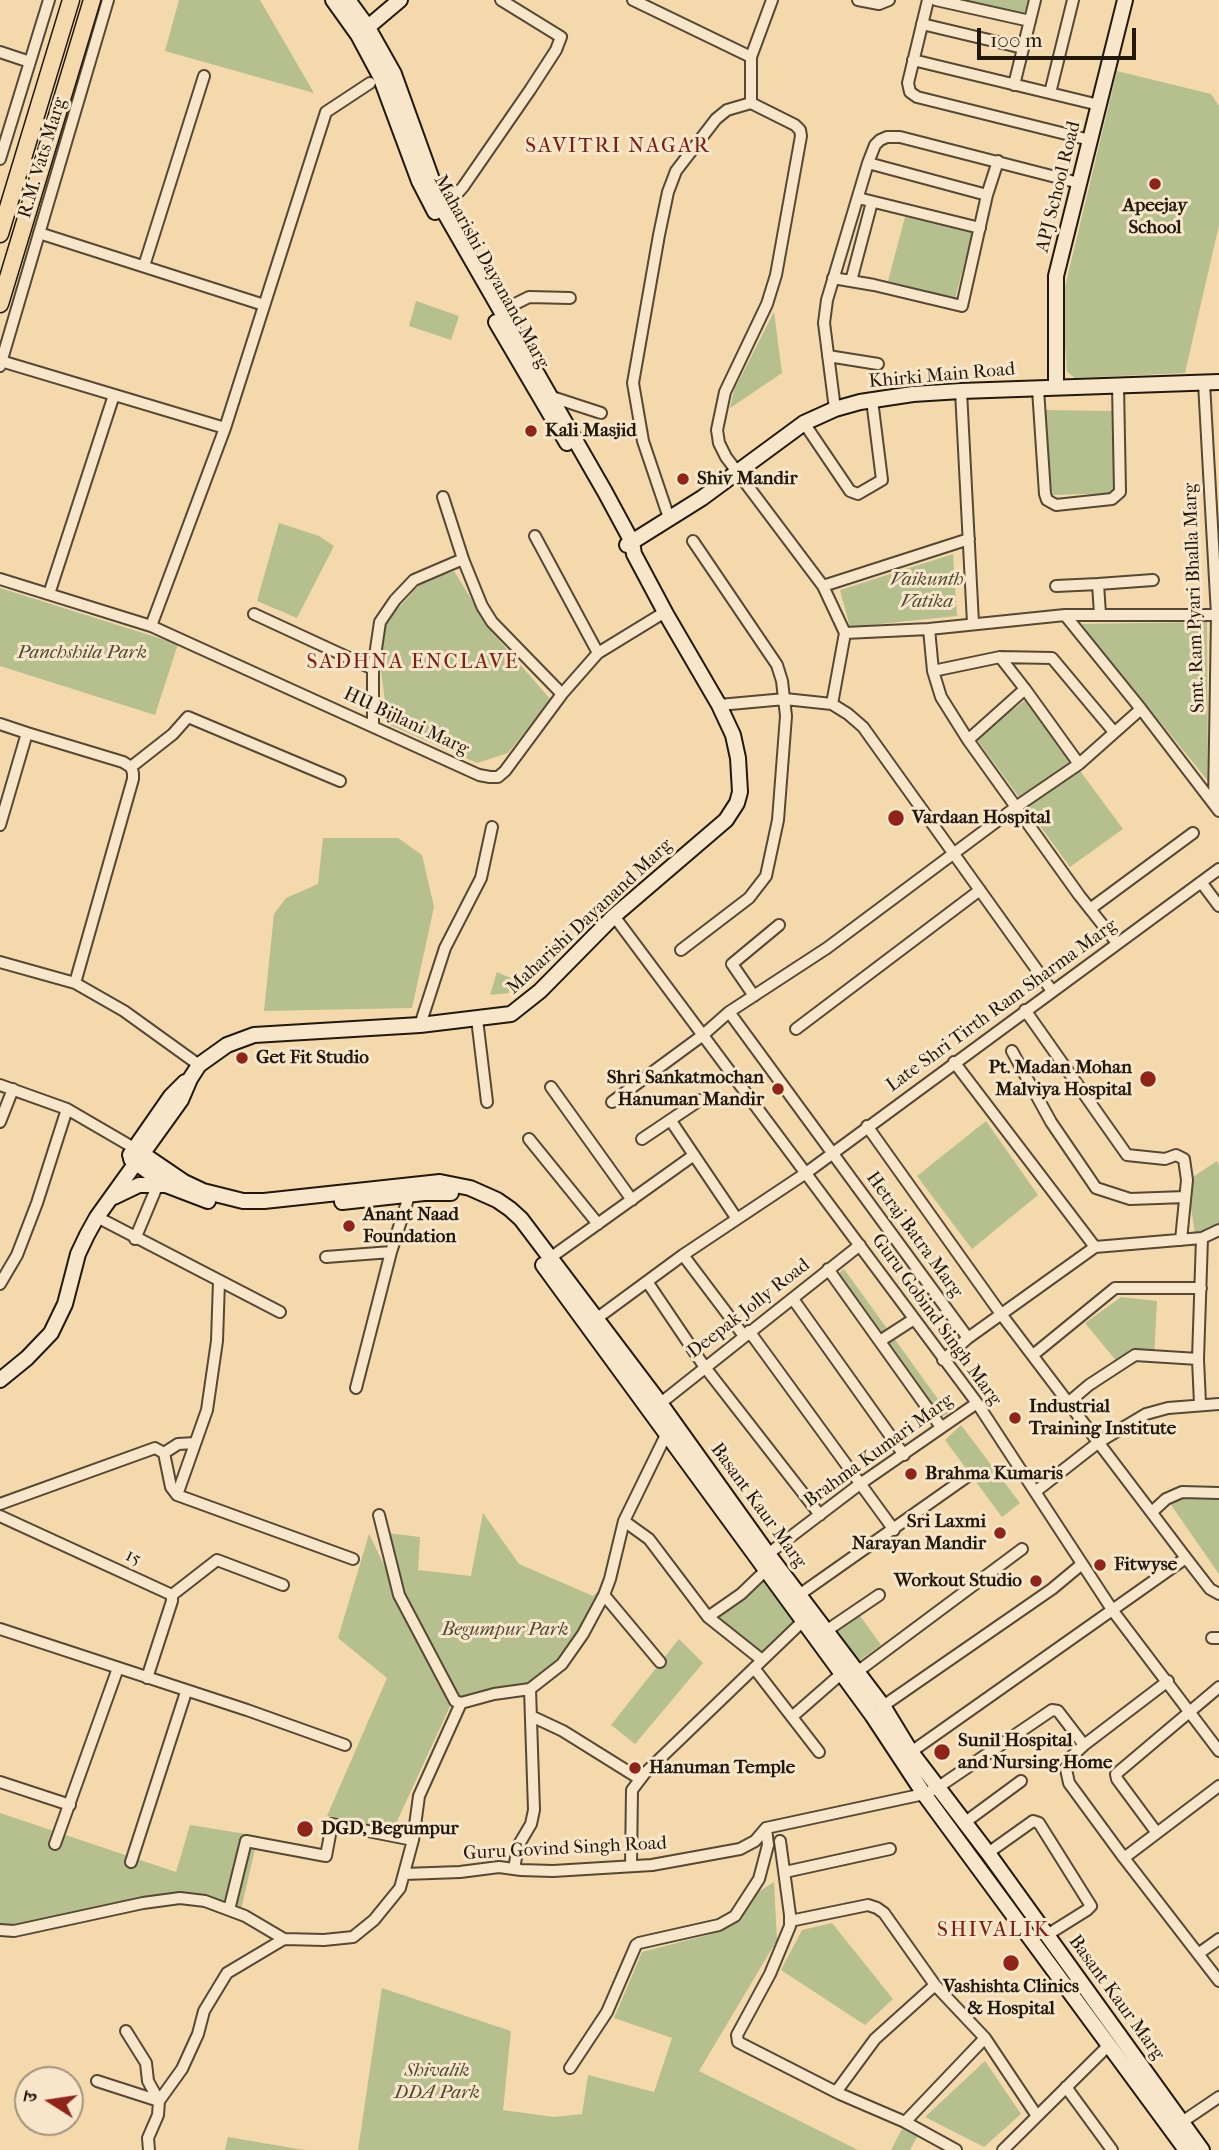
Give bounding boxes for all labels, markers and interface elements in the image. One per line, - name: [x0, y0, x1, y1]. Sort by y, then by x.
- scale bar: [981, 14, 1140, 58]
- text: 100 m: [990, 28, 1043, 52]
- street label: R.M. Vats Marg: [14, 95, 72, 221]
- street label: APJ School Road: [1032, 119, 1086, 255]
- district label: SAVITRI NAGAR: [527, 134, 709, 160]
- street label: Maharishi Dayanand Marg: [428, 171, 554, 373]
- marker: Apeejay School: [1147, 176, 1163, 192]
- place label: Apeejay School: [1123, 195, 1187, 239]
- street label: Khirki Main Road: [868, 358, 1016, 394]
- place label: Kali Masjid: [545, 420, 637, 442]
- marker: Kali Masjid: [523, 423, 539, 439]
- place label: Shiv Mandir: [697, 468, 798, 490]
- marker: Shiv Mandir: [675, 471, 691, 487]
- street label: Smt. Ram Pyari Bhalla Marg: [1180, 483, 1210, 713]
- park label: Vaikunth Vatika: [890, 569, 964, 613]
- park label: Panchshila Park: [17, 642, 147, 664]
- district label: SADHNA ENCLAVE: [308, 650, 518, 676]
- street label: HU Bijlani Marg: [340, 683, 472, 761]
- place label: Vardaan Hospital: [912, 807, 1051, 829]
- marker: Vardaan Hospital: [886, 808, 906, 828]
- street label: Maharishi Dayanand Marg: [503, 834, 677, 1000]
- street label: Late Shri Tirth Ram Sharma Marg: [882, 915, 1122, 1097]
- place label: Get Fit Studio: [256, 1047, 369, 1069]
- marker: Get Fit Studio: [234, 1050, 250, 1066]
- place label: Pt. Madan Mohan Malviya Hospital: [989, 1057, 1132, 1101]
- place label: Shri Sankatmochan Hanuman Mandir: [607, 1067, 764, 1111]
- marker: Pt. Madan Mohan Malviya Hospital: [1138, 1069, 1158, 1089]
- marker: Shri Sankatmochan Hanuman Mandir: [770, 1081, 786, 1097]
- street label: Hetraj Batra Marg: [861, 1168, 967, 1302]
- place label: Anant Naad Foundation: [363, 1204, 459, 1248]
- marker: Anant Naad Foundation: [341, 1218, 357, 1234]
- street label: Guru Gobind Singh Marg: [866, 1230, 1006, 1410]
- street label: Deepak Jolly Road: [683, 1254, 815, 1364]
- street label: Brahma Kumari Marg: [800, 1389, 958, 1513]
- place label: Industrial Training Institute: [1029, 1396, 1176, 1440]
- marker: Industrial Training Institute: [1007, 1410, 1023, 1426]
- street label: Basant Kaur Marg: [705, 1439, 811, 1573]
- place label: Brahma Kumaris: [925, 1463, 1063, 1485]
- marker: Brahma Kumaris: [903, 1466, 919, 1482]
- place label: Sri Laxmi Narayan Mandir: [852, 1511, 986, 1555]
- marker: Sri Laxmi Narayan Mandir: [992, 1525, 1008, 1541]
- street label: 15: [121, 1545, 145, 1571]
- place label: Fitwyse: [1114, 1554, 1177, 1576]
- marker: Fitwyse: [1092, 1557, 1108, 1573]
- place label: Workout Studio: [894, 1570, 1022, 1592]
- marker: Workout Studio: [1028, 1573, 1044, 1589]
- park label: Begumpur Park: [442, 1619, 568, 1641]
- place label: Sunil Hospital and Nursing Home: [958, 1730, 1112, 1774]
- marker: Sunil Hospital and Nursing Home: [932, 1742, 952, 1762]
- place label: Hanuman Temple: [649, 1757, 795, 1779]
- marker: Hanuman Temple: [627, 1760, 643, 1776]
- place label: DGD, Begumpur: [321, 1818, 459, 1840]
- marker: DGD, Begumpur: [295, 1819, 315, 1839]
- street label: Guru Govind Singh Road: [463, 1832, 667, 1866]
- district label: SHIVALIK: [938, 1918, 1050, 1944]
- street label: Basant Kaur Marg: [1063, 1931, 1169, 2065]
- marker: Vashishta Clinics & Hospital: [1001, 1953, 1021, 1973]
- place label: Vashishta Clinics & Hospital: [943, 1976, 1079, 2020]
- park label: Shivalik DDA Park: [394, 2060, 480, 2104]
- north arrow: [14, 2066, 84, 2136]
- text: उ: [19, 2090, 42, 2104]

